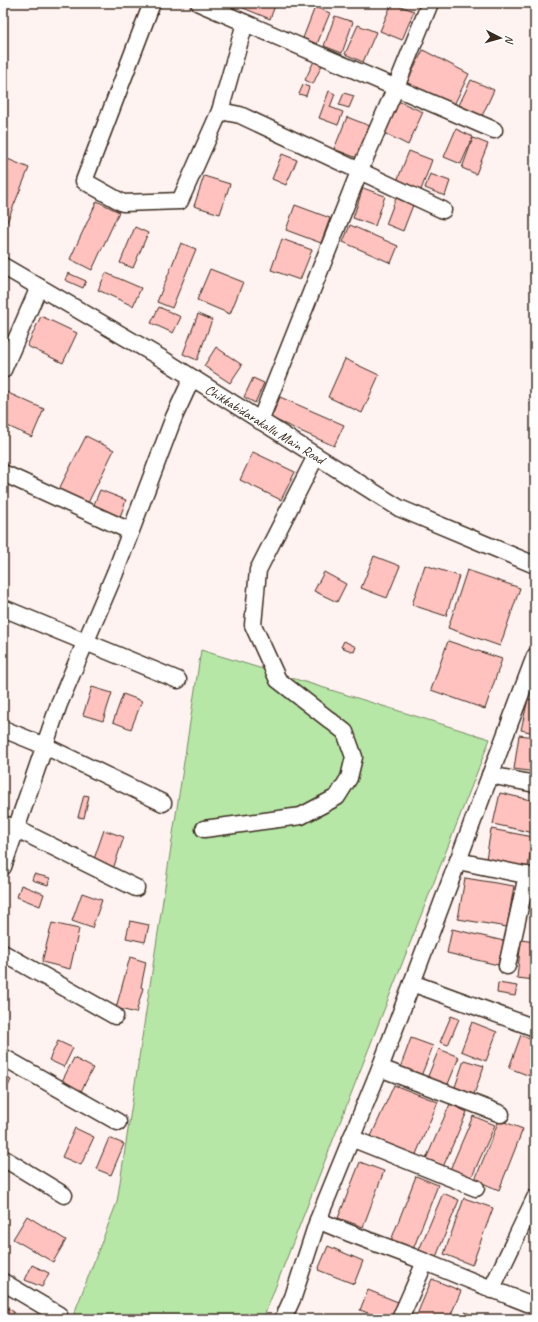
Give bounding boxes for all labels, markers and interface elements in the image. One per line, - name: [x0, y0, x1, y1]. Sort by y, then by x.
- north arrow: [480, 18, 520, 58]
- text: N: [502, 35, 517, 45]
- street label: Chikkabidarakallu Main Road: [202, 381, 330, 469]

